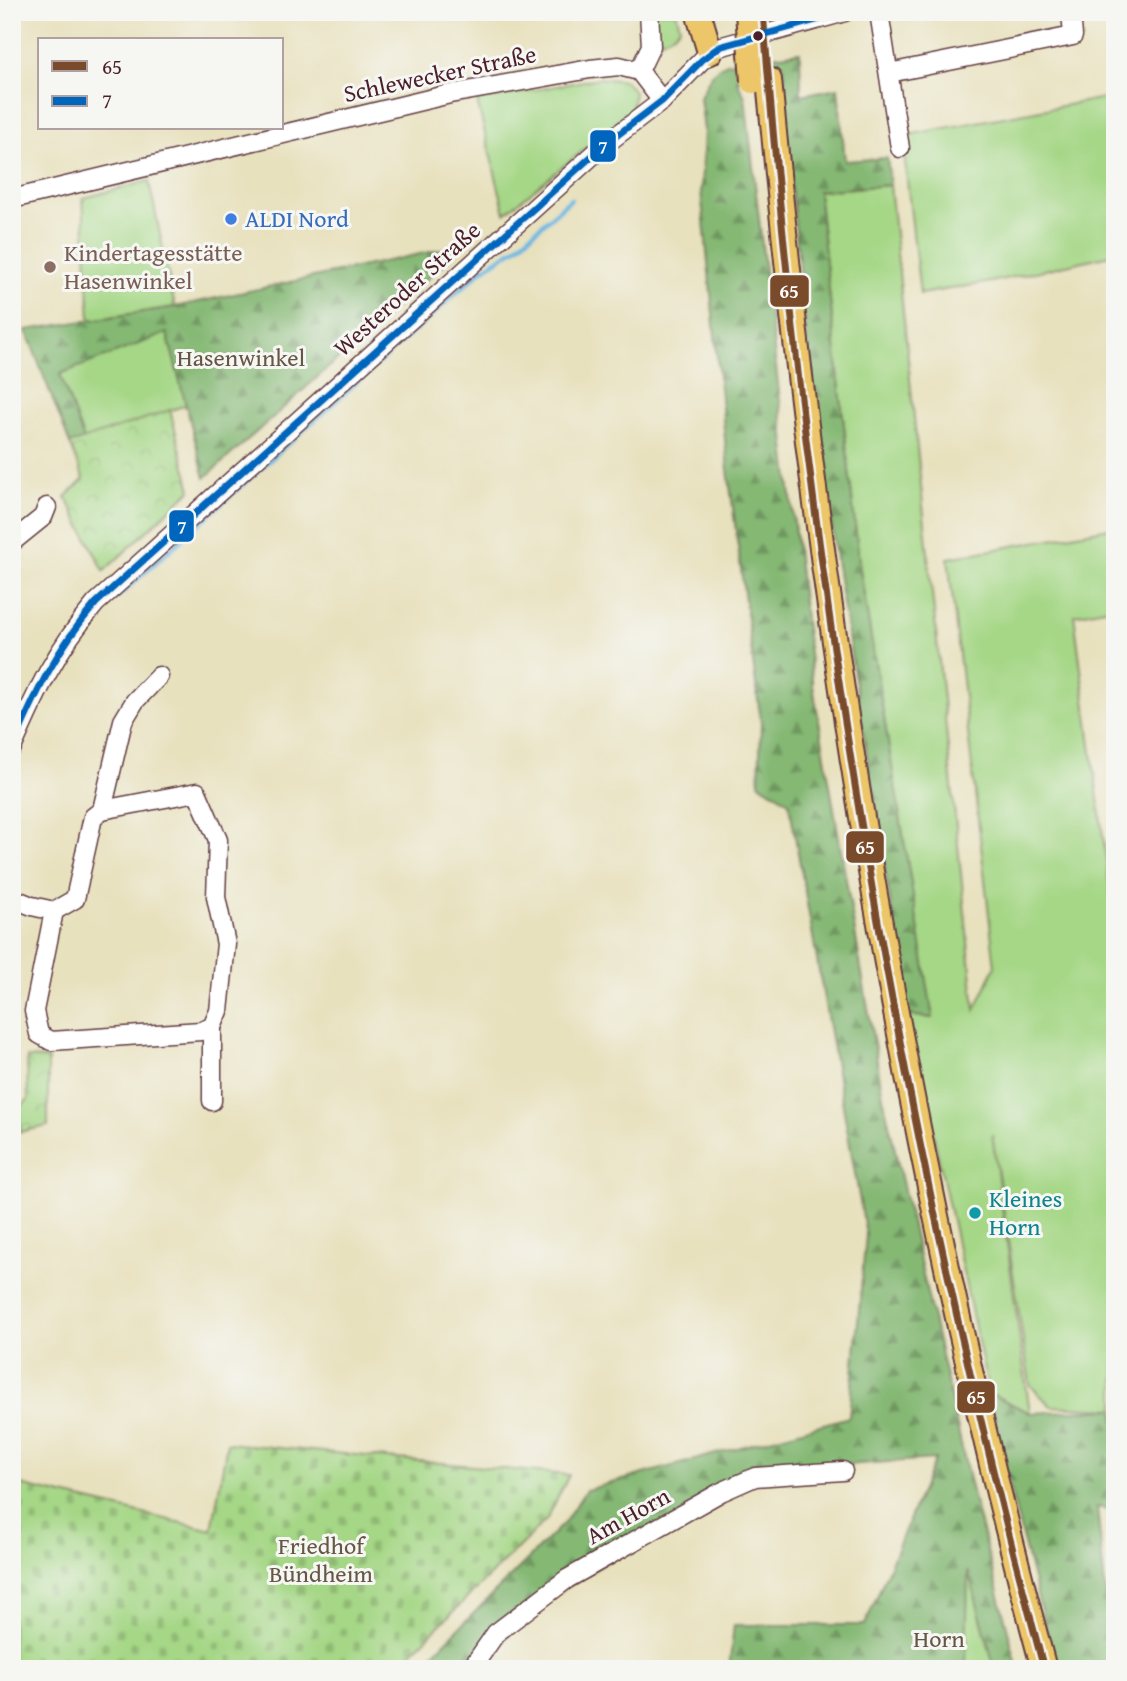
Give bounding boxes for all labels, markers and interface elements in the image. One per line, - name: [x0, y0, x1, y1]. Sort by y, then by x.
- unlabelled marker: [751, 29, 765, 43]
- street label: Schlewecker Straße: [340, 36, 540, 111]
- legend: [38, 38, 284, 130]
- text: 65: [102, 51, 122, 82]
- text: 7: [102, 85, 112, 116]
- line badge: 7: [589, 129, 617, 163]
- text: 7: [598, 132, 608, 160]
- place label: ALDI Nord: [245, 201, 349, 236]
- marker: ALDI Nord: [223, 211, 239, 227]
- street label: Westeroder Straße: [325, 213, 488, 364]
- place label: Kindertagesstätte Hasenwinkel: [64, 235, 242, 298]
- marker: Kindertagesstätte Hasenwinkel: [42, 259, 58, 275]
- line badge: 65: [769, 274, 810, 308]
- text: 65: [779, 277, 799, 305]
- park label: Hasenwinkel: [177, 340, 306, 375]
- line badge: 7: [168, 509, 195, 543]
- text: 7: [177, 512, 187, 540]
- line badge: 65: [845, 830, 885, 864]
- text: 65: [855, 833, 875, 861]
- place label: Kleines Horn: [989, 1181, 1062, 1244]
- marker: Kleines Horn: [967, 1205, 983, 1221]
- line badge: 65: [956, 1380, 996, 1414]
- text: 65: [966, 1383, 986, 1411]
- street label: Am Horn: [579, 1478, 676, 1553]
- park label: Friedhof Bündheim: [269, 1528, 373, 1591]
- park label: Horn: [913, 1621, 965, 1656]

